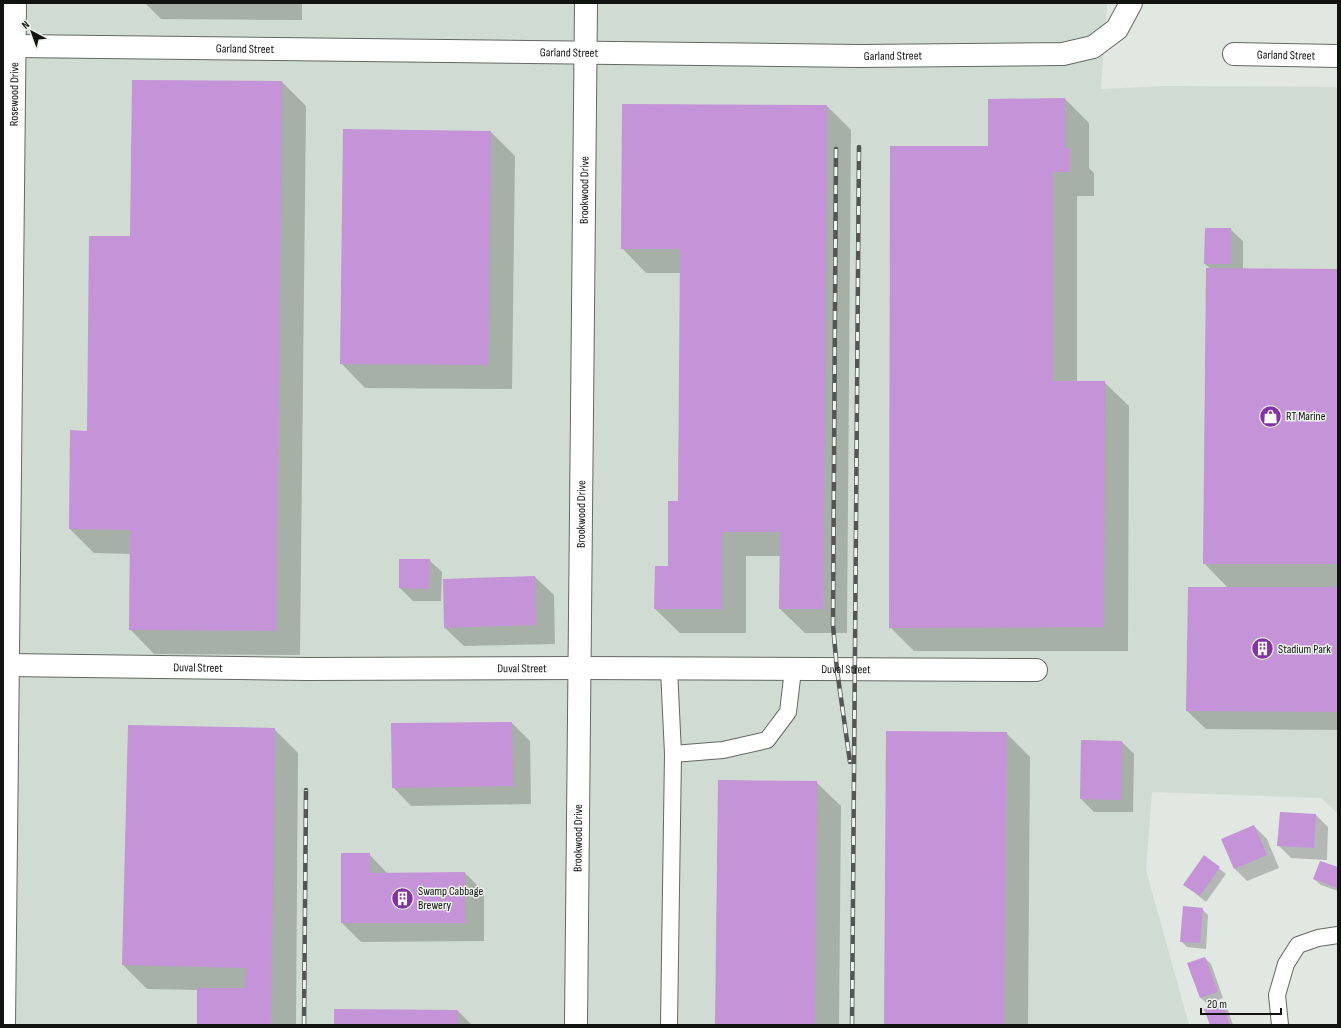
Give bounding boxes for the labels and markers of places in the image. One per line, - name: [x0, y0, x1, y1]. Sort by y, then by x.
- shop icon: RT Marine: [1258, 403, 1284, 429]
- place label: RT Marine: [1286, 409, 1326, 424]
- building icon: Stadium Park: [1249, 636, 1275, 662]
- place label: Stadium Park: [1278, 642, 1331, 657]
- place label: Swamp Cabbage Brewery: [418, 884, 483, 913]
- building icon: Swamp Cabbage Brewery: [390, 885, 416, 911]

